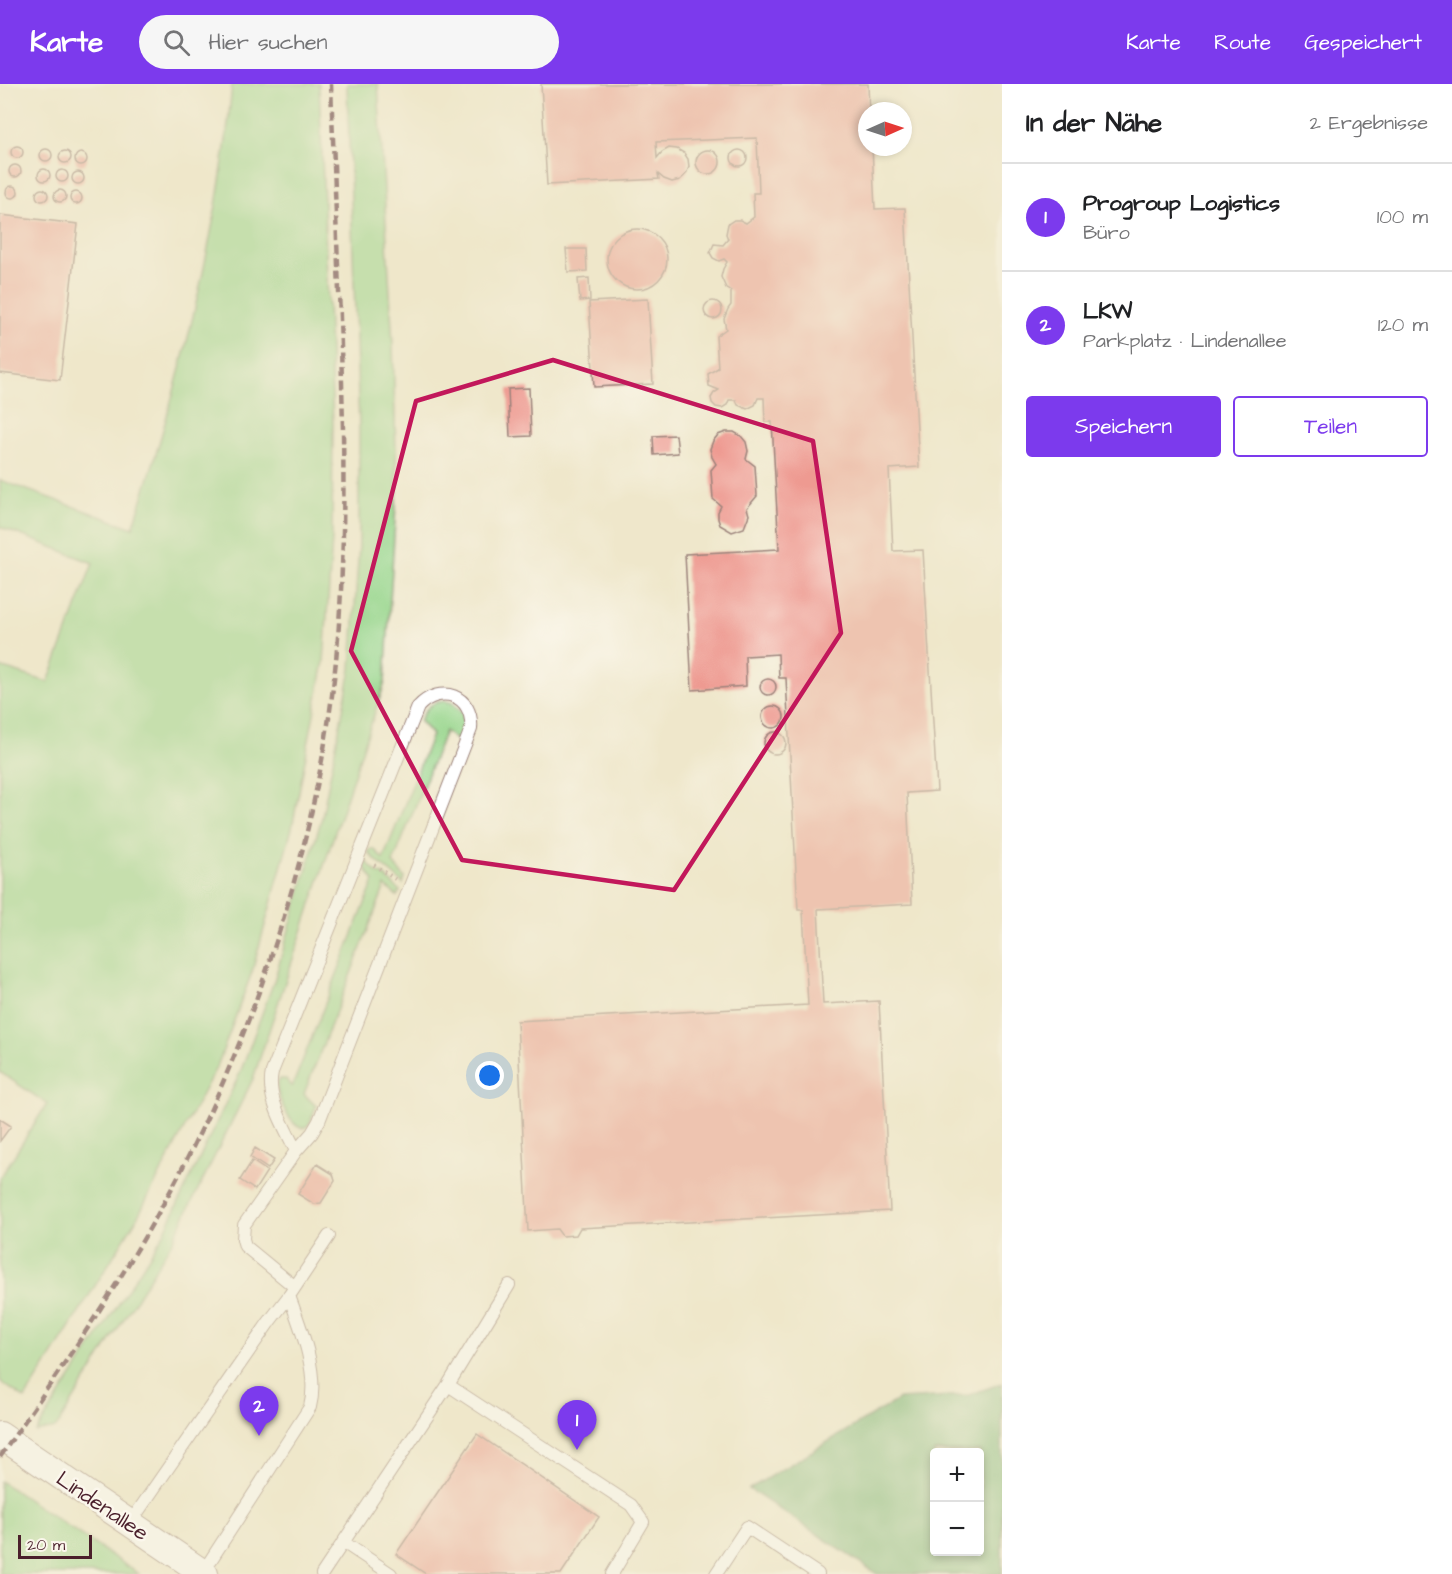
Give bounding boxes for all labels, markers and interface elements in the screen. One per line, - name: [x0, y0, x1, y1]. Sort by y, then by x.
- search box: [139, 15, 559, 69]
- text: Karte: [30, 23, 103, 62]
- icon: search: [160, 26, 193, 59]
- text: Hier suchen: [208, 27, 328, 58]
- text: Karte: [1126, 28, 1181, 57]
- text: Route: [1214, 28, 1271, 57]
- text: Gespeichert: [1304, 28, 1422, 57]
- north arrow: [858, 102, 912, 156]
- text: In der Nähe: [1026, 105, 1162, 141]
- text: 2 Ergebnisse: [1309, 109, 1428, 137]
- text: Progroup Logistics: [1083, 188, 1280, 219]
- text: 1: [1044, 203, 1047, 231]
- text: 100 m: [1377, 203, 1428, 231]
- text: Büro: [1083, 219, 1130, 247]
- text: LKW: [1083, 296, 1132, 327]
- text: 2: [1040, 311, 1051, 339]
- text: 120 m: [1378, 311, 1428, 339]
- text: Parkplatz · Lindenallee: [1083, 327, 1287, 355]
- button: Speichern: [1026, 396, 1221, 457]
- button: Teilen: [1233, 396, 1428, 457]
- your location: [475, 1061, 504, 1090]
- pin: 2: [240, 1386, 278, 1436]
- pin: 1: [558, 1400, 596, 1450]
- map controls: [930, 1448, 984, 1556]
- button: +: [930, 1448, 984, 1502]
- street label: Lindenallee: [50, 1464, 155, 1549]
- button: −: [930, 1502, 984, 1556]
- scale bar: [18, 1532, 92, 1560]
- text: 20 m: [27, 1534, 65, 1556]

